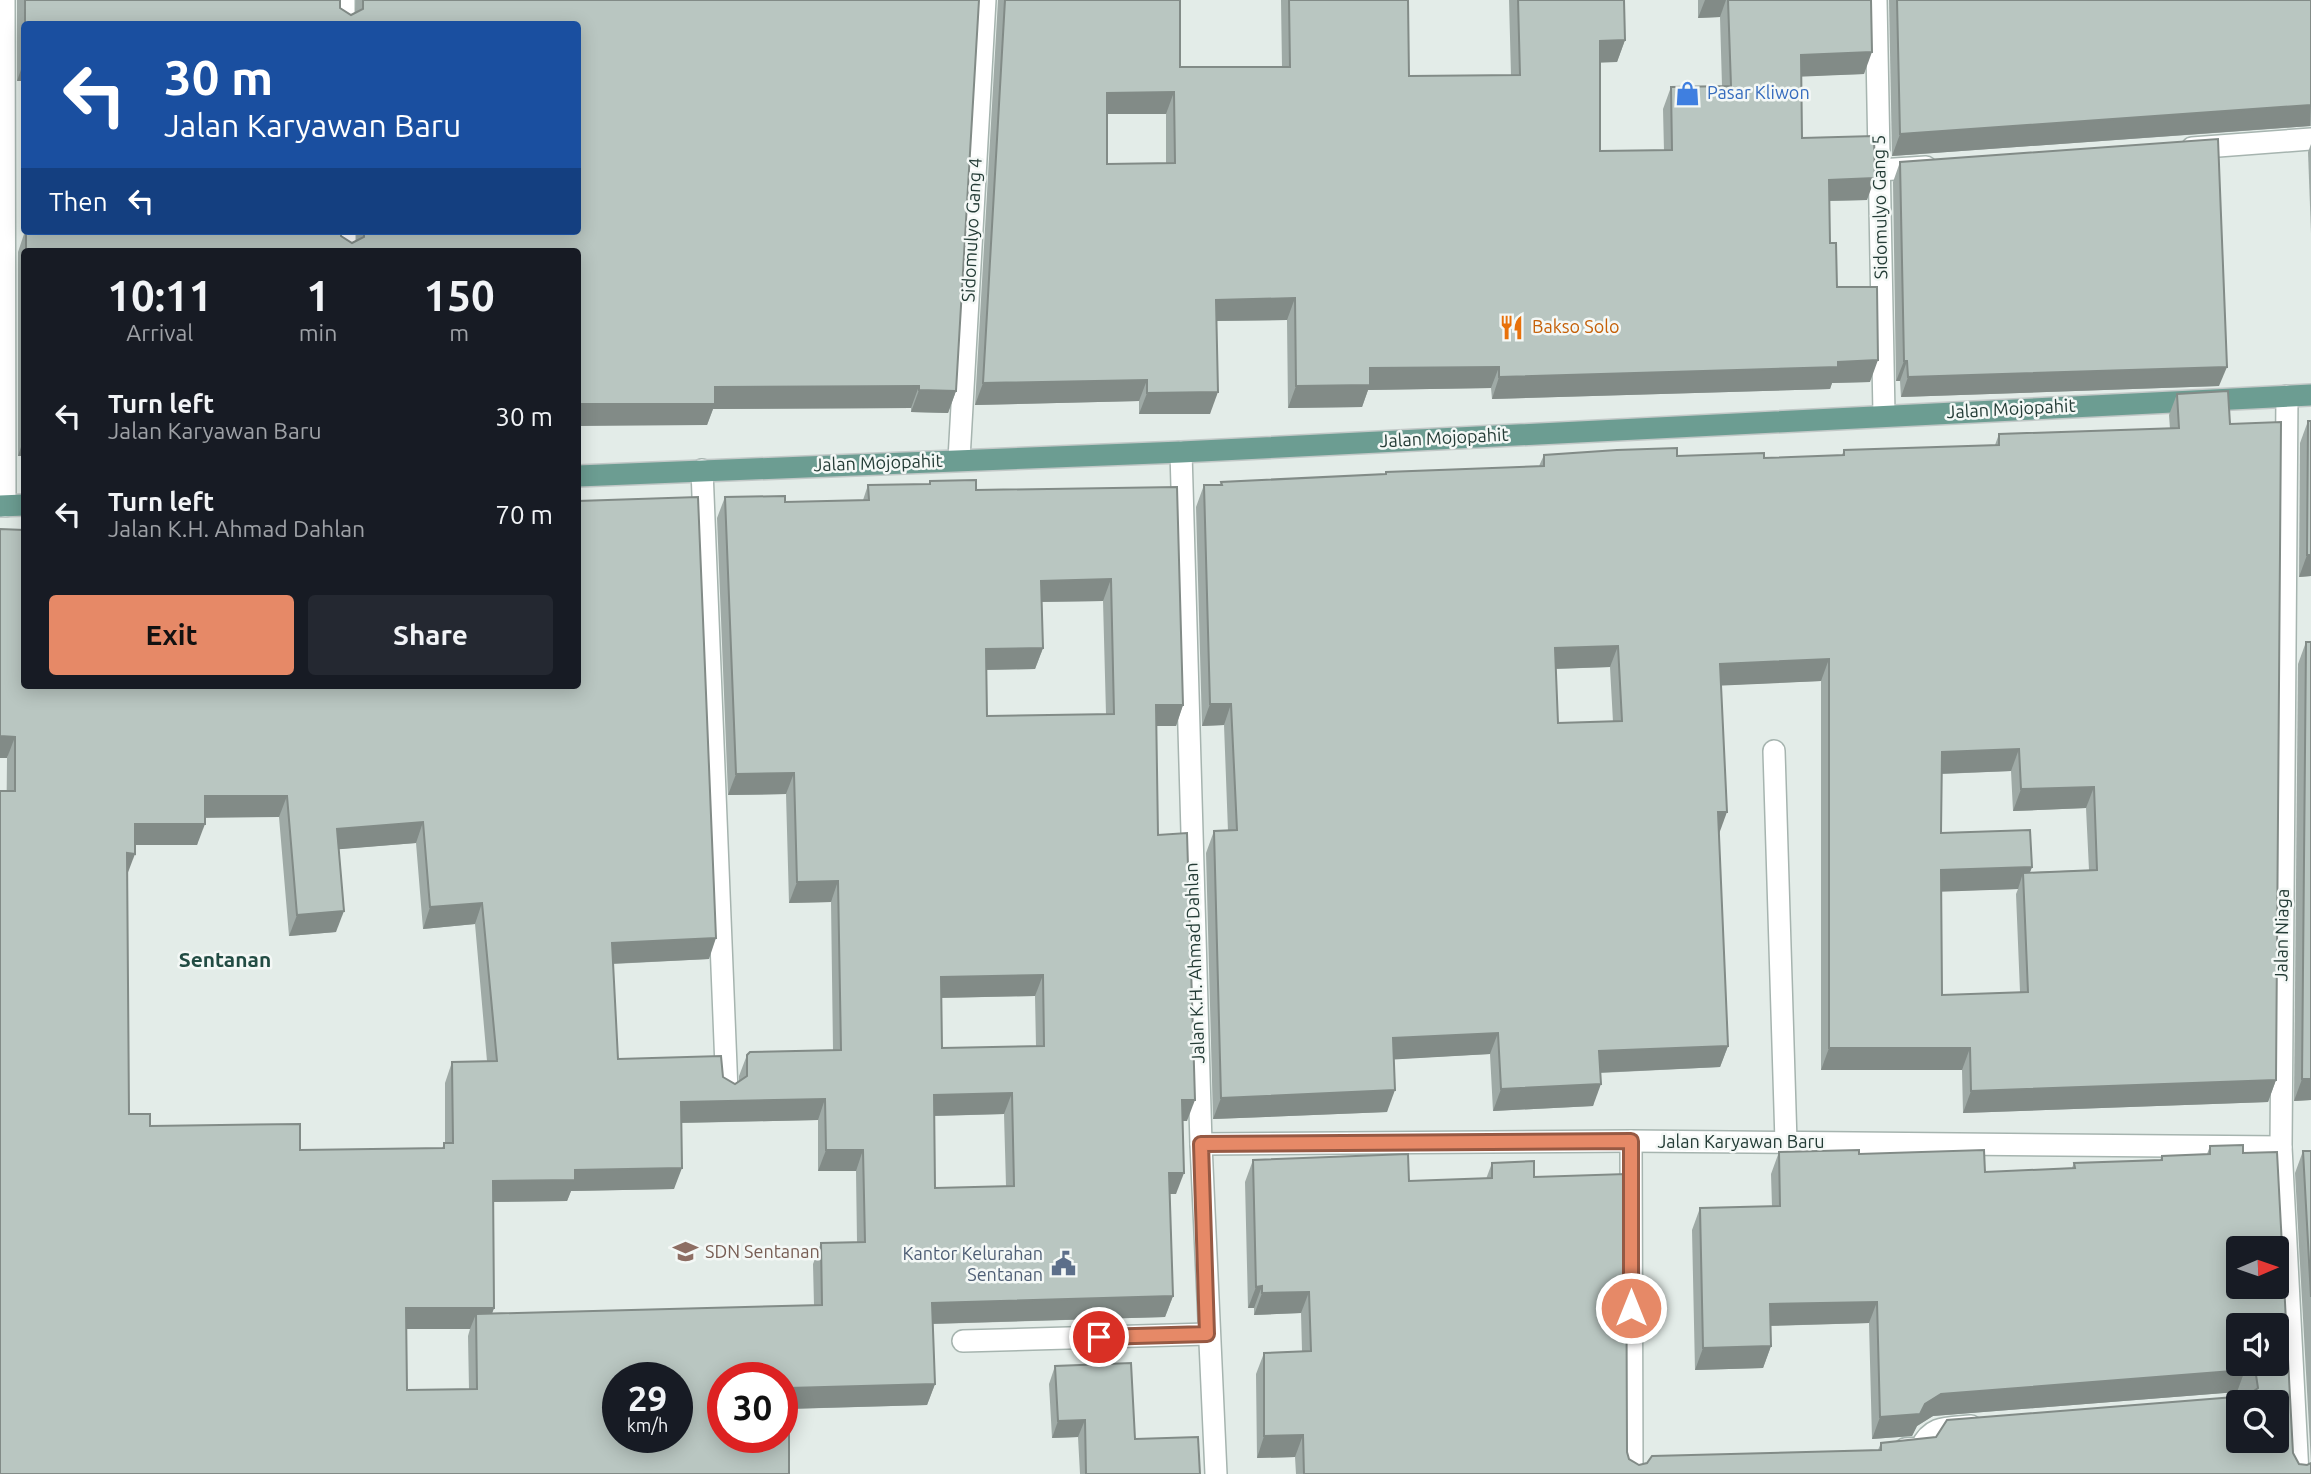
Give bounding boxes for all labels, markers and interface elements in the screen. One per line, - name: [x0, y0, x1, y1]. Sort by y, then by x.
- icon: left: [49, 49, 140, 140]
- text: 30 m: [164, 49, 273, 104]
- shop icon: Pasar Kliwon: [1673, 79, 1701, 107]
- place label: Pasar Kliwon: [1707, 82, 1810, 102]
- text: Jalan Karyawan Baru: [164, 107, 461, 143]
- street label: Sidomulyo Gang 5: [1868, 134, 1890, 280]
- street label: Sidomulyo Gang 4: [957, 157, 985, 303]
- icon: left: [122, 182, 160, 220]
- text: Then: [49, 187, 108, 216]
- text: 10:11: [107, 272, 212, 319]
- text: 1: [306, 272, 330, 319]
- text: 150: [424, 272, 495, 319]
- restaurant icon: Bakso Solo: [1498, 313, 1526, 341]
- place label: Bakso Solo: [1532, 316, 1619, 336]
- text: Arrival: [126, 320, 193, 345]
- text: min: [299, 320, 337, 345]
- text: m: [449, 320, 469, 345]
- text: Turn left: [108, 389, 214, 418]
- street label: Jalan Mojopahit: [1946, 395, 2076, 421]
- icon: left: [49, 397, 87, 435]
- text: 30 m: [495, 402, 553, 431]
- text: Jalan Karyawan Baru: [108, 418, 322, 443]
- street label: Jalan Mojopahit: [1379, 424, 1509, 450]
- street label: Jalan Mojopahit: [813, 450, 943, 474]
- text: Turn left: [108, 487, 214, 516]
- icon: left: [49, 495, 87, 533]
- text: 70 m: [495, 500, 553, 529]
- text: Jalan K.H. Ahmad Dahlan: [108, 516, 365, 541]
- button: Exit: [49, 595, 294, 675]
- button: Share: [308, 595, 553, 675]
- street label: Jalan K.H. Ahmad Dahlan: [1180, 862, 1208, 1064]
- street label: Jalan Niaga: [2270, 889, 2292, 981]
- district label: Sentanan: [179, 947, 271, 971]
- street label: Jalan Karyawan Baru: [1657, 1131, 1825, 1151]
- north arrow: [2226, 1236, 2289, 1298]
- map controls: [2226, 1236, 2289, 1453]
- school or university icon: SDN Sentanan: [671, 1238, 699, 1266]
- place label: SDN Sentanan: [705, 1241, 820, 1261]
- place label: Kantor Kelurahan Sentanan: [902, 1243, 1043, 1284]
- public building icon: Kantor Kelurahan Sentanan: [1049, 1250, 1077, 1278]
- position arrow: [1594, 1271, 1668, 1345]
- pin: [1069, 1307, 1129, 1367]
- button: sound: [2226, 1313, 2289, 1376]
- icon: arrive: [1080, 1318, 1118, 1356]
- speed limit sign: 30: [707, 1362, 798, 1453]
- text: 29: [628, 1378, 667, 1418]
- button: search: [2226, 1390, 2289, 1453]
- text: km/h: [627, 1415, 668, 1435]

